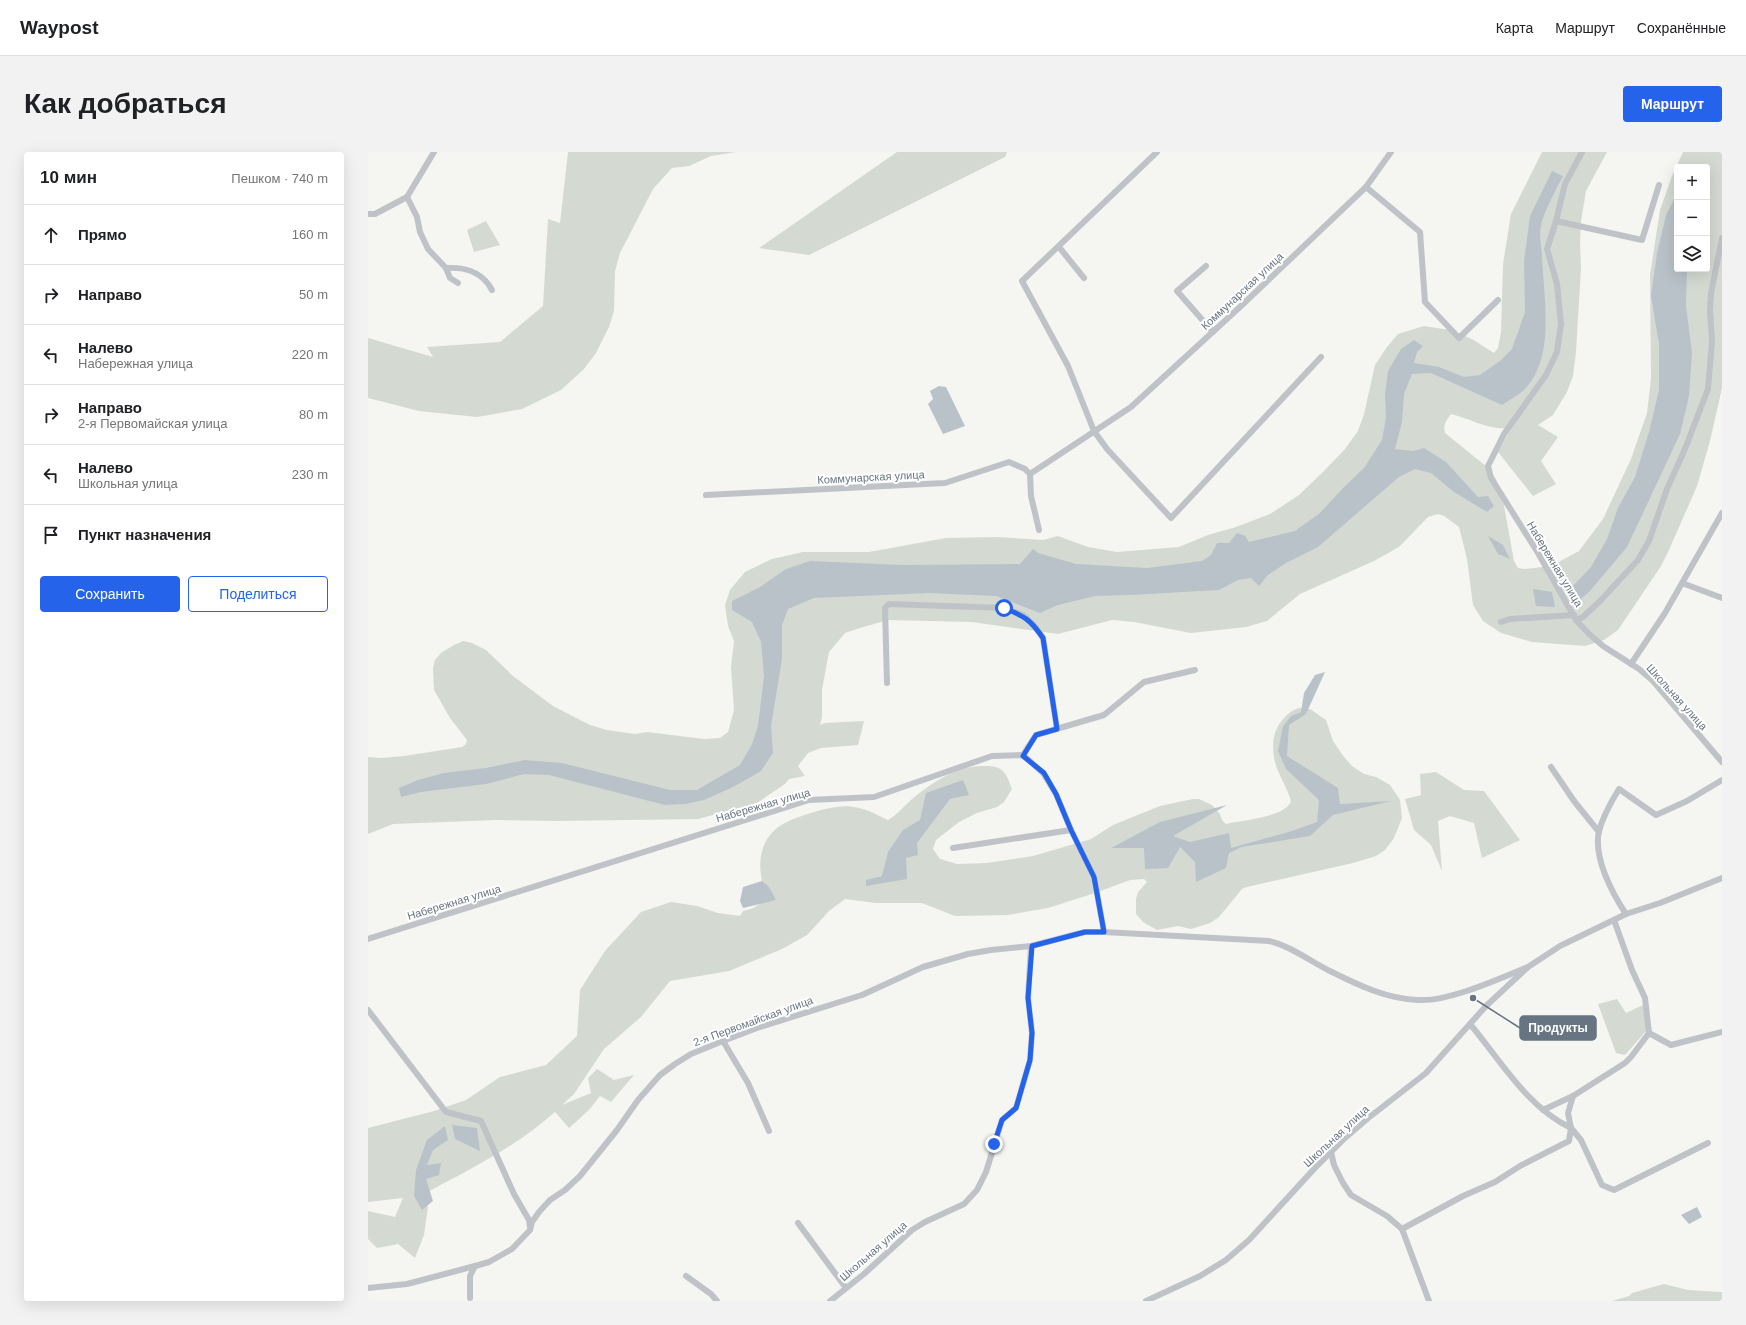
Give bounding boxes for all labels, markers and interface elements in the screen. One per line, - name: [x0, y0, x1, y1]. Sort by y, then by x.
- text: Waypost: [20, 17, 98, 38]
- text: Карта: [1496, 20, 1533, 36]
- text: Маршрут: [1555, 20, 1615, 36]
- text: Сохранённые: [1637, 20, 1726, 36]
- button: Маршрут: [1623, 86, 1722, 122]
- text: Как добраться: [24, 88, 226, 119]
- map controls: [1674, 164, 1710, 272]
- button: +: [1674, 164, 1710, 200]
- text: 10 мин: [40, 168, 97, 187]
- text: Пешком · 740 m: [231, 171, 328, 186]
- button: −: [1674, 200, 1710, 236]
- icon: ahead: [40, 224, 62, 246]
- text: Прямо: [78, 226, 127, 243]
- text: 160 m: [292, 227, 328, 242]
- button: layers: [1674, 236, 1710, 272]
- street label: Коммунарская улица: [1199, 249, 1286, 332]
- icon: right: [40, 284, 62, 306]
- text: Направо: [78, 286, 142, 303]
- text: 50 m: [299, 287, 328, 302]
- text: Налево: [78, 339, 133, 356]
- icon: left: [40, 344, 62, 366]
- text: 220 m: [292, 347, 328, 362]
- text: Набережная улица: [78, 356, 193, 371]
- text: Направо: [78, 399, 142, 416]
- icon: right: [40, 404, 62, 426]
- text: 80 m: [299, 407, 328, 422]
- text: 2-я Первомайская улица: [78, 416, 228, 431]
- text: Налево: [78, 459, 133, 476]
- icon: left: [40, 464, 62, 486]
- text: 230 m: [292, 467, 328, 482]
- street label: Коммунарская улица: [817, 468, 926, 486]
- text: Школьная улица: [78, 476, 178, 491]
- street label: Набережная улица: [1525, 519, 1586, 610]
- icon: arrive: [40, 524, 62, 546]
- text: Пункт назначения: [78, 526, 211, 543]
- button: Сохранить: [40, 576, 180, 612]
- button: Поделиться: [188, 576, 328, 612]
- route start: [995, 599, 1013, 617]
- street label: Школьная улица: [1644, 662, 1710, 733]
- street label: Набережная улица: [715, 786, 812, 824]
- street label: Набережная улица: [406, 882, 503, 922]
- street label: 2-я Первомайская улица: [691, 993, 815, 1048]
- callout: Продукты: [1520, 1016, 1596, 1040]
- text: Продукты: [1528, 1021, 1588, 1035]
- street label: Школьная улица: [1301, 1102, 1372, 1169]
- route end: [985, 1135, 1003, 1153]
- street label: Школьная улица: [837, 1218, 909, 1283]

